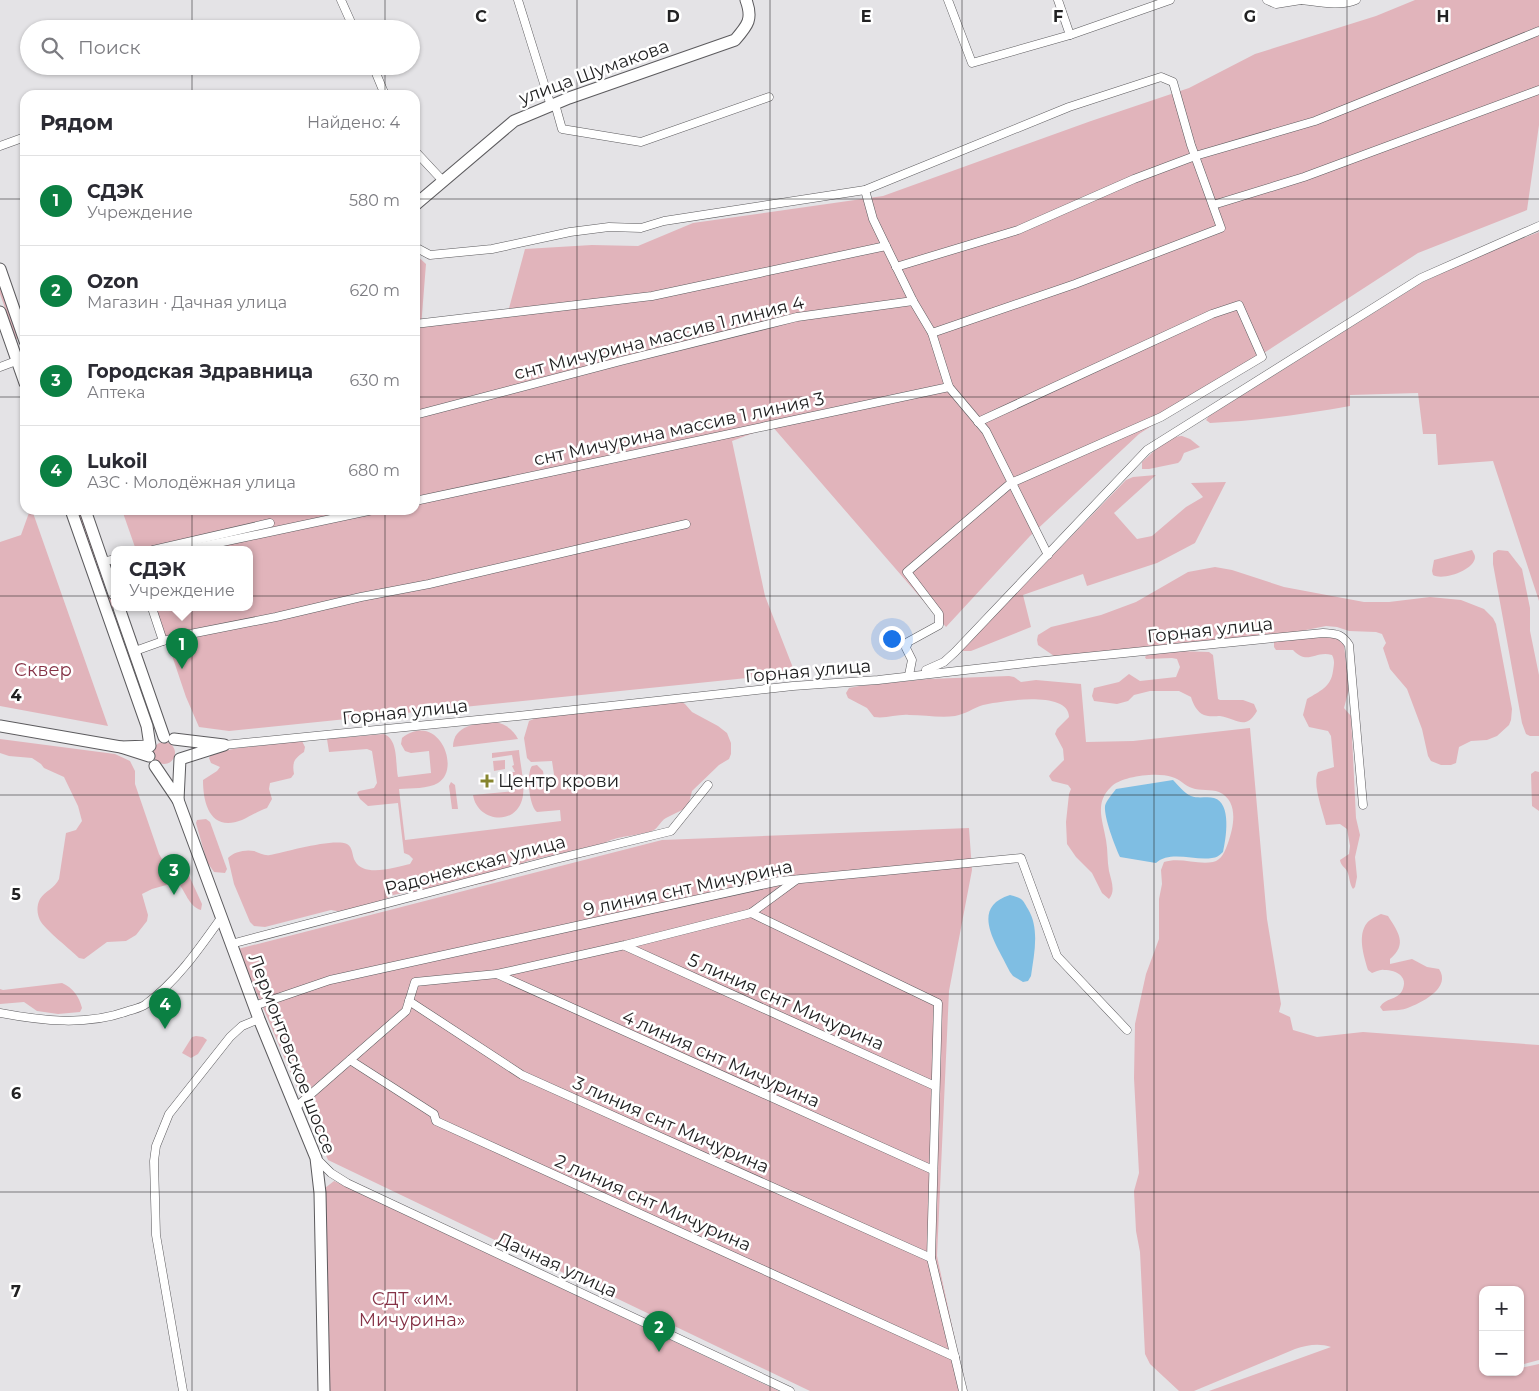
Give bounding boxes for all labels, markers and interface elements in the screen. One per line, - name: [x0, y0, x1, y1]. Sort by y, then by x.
- text: C: [475, 7, 487, 26]
- text: D: [666, 7, 680, 26]
- text: E: [861, 7, 871, 26]
- text: F: [1053, 7, 1063, 26]
- text: G: [1244, 7, 1256, 26]
- text: H: [1437, 7, 1449, 26]
- search box: [20, 20, 420, 75]
- icon: search: [38, 34, 66, 62]
- street label: улица Шумакова: [515, 35, 672, 110]
- text: Поиск: [78, 36, 141, 59]
- text: Рядом: [40, 110, 113, 135]
- text: Найдено: 4: [307, 113, 400, 132]
- text: СДЭК: [87, 180, 144, 203]
- text: 1: [53, 191, 59, 210]
- text: 580 m: [349, 191, 400, 210]
- text: Учреждение: [87, 203, 193, 222]
- text: Ozon: [87, 270, 139, 293]
- text: 2: [51, 281, 61, 300]
- text: 620 m: [349, 281, 400, 300]
- street label: снт Мичурина массив 1 линия 4: [512, 291, 806, 385]
- text: Магазин · Дачная улица: [87, 293, 287, 312]
- text: Городская Здравница: [87, 360, 313, 383]
- text: 3: [51, 371, 61, 390]
- text: 630 m: [349, 371, 400, 390]
- text: Аптека: [87, 383, 145, 402]
- street label: снт Мичурина массив 1 линия 3: [532, 387, 826, 471]
- text: Lukoil: [87, 450, 147, 473]
- text: 4: [50, 461, 62, 480]
- text: 680 m: [348, 461, 400, 480]
- text: АЗС · Молодёжная улица: [87, 473, 296, 492]
- popup: [111, 546, 253, 611]
- text: СДЭК: [129, 558, 186, 581]
- text: Учреждение: [129, 581, 235, 600]
- street label: Горная улица: [1146, 612, 1274, 648]
- your location: [879, 626, 905, 652]
- pin: 1: [166, 628, 198, 669]
- street label: Горная улица: [744, 655, 872, 687]
- park label: Сквер: [14, 659, 72, 681]
- text: 4: [10, 686, 22, 705]
- street label: Горная улица: [341, 694, 469, 730]
- place label: Центр крови: [498, 770, 619, 792]
- marker: Центр крови: [480, 774, 494, 788]
- street label: Радонежская улица: [382, 830, 568, 900]
- pin: 3: [158, 854, 190, 895]
- street label: 9 линия снт Мичурина: [582, 855, 794, 921]
- text: 5: [11, 885, 21, 904]
- street label: 5 линия снт Мичурина: [685, 949, 887, 1055]
- street label: Лермонтовское шоссе: [244, 951, 340, 1157]
- pin: 4: [149, 988, 181, 1029]
- street label: 4 линия снт Мичурина: [619, 1005, 823, 1113]
- street label: 3 линия снт Мичурина: [570, 1072, 772, 1178]
- text: 6: [11, 1084, 21, 1103]
- street label: 2 линия снт Мичурина: [552, 1150, 754, 1256]
- street label: Дачная улица: [493, 1228, 621, 1302]
- text: 7: [11, 1282, 21, 1301]
- map controls: [1479, 1286, 1524, 1376]
- button: +: [1479, 1286, 1524, 1331]
- park label: СДТ «им. Мичурина»: [359, 1288, 465, 1331]
- pin: 2: [643, 1311, 675, 1352]
- button: −: [1479, 1331, 1524, 1376]

